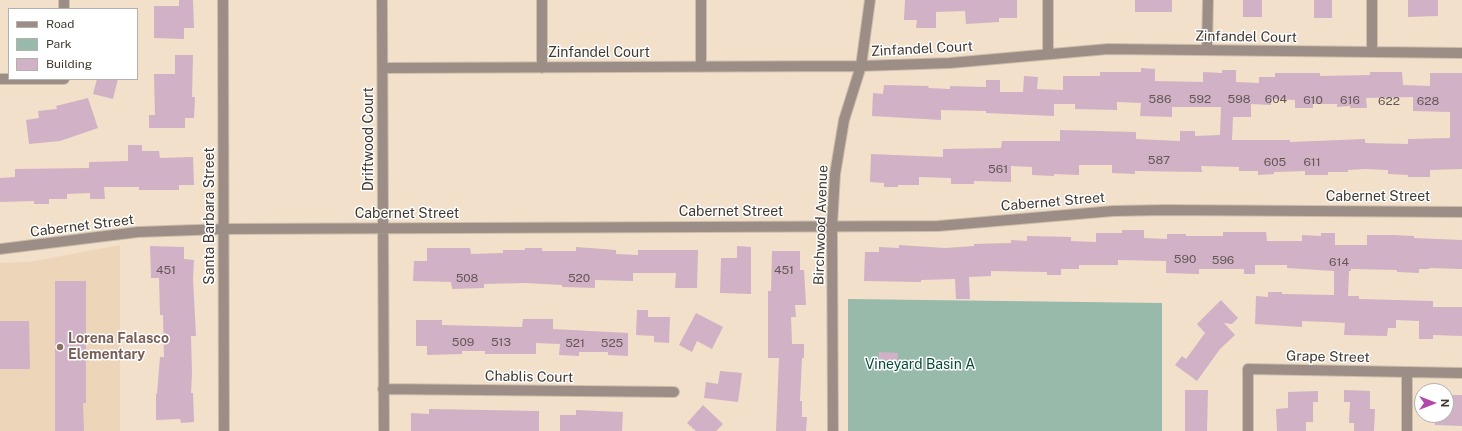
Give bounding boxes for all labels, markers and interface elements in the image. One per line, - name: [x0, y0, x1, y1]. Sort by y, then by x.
- legend: [8, 8, 138, 80]
- text: Road: [46, 17, 74, 31]
- street label: Zinfandel Court: [1195, 28, 1297, 46]
- text: Park: [46, 37, 72, 51]
- street label: Zinfandel Court: [871, 38, 973, 60]
- street label: Zinfandel Court: [548, 45, 650, 61]
- text: Building: [46, 57, 92, 71]
- street label: Driftwood Court: [361, 87, 377, 191]
- house number: 586: [1149, 92, 1171, 106]
- house number: 592: [1189, 92, 1211, 106]
- house number: 598: [1228, 92, 1250, 106]
- house number: 604: [1265, 92, 1287, 106]
- house number: 610: [1303, 93, 1323, 107]
- house number: 616: [1340, 93, 1360, 107]
- house number: 622: [1378, 94, 1400, 108]
- house number: 628: [1417, 94, 1439, 108]
- street label: Santa Barbara Street: [202, 147, 218, 285]
- house number: 587: [1148, 153, 1170, 167]
- house number: 605: [1264, 155, 1286, 169]
- house number: 611: [1303, 155, 1321, 169]
- house number: 561: [988, 162, 1008, 176]
- street label: Birchwood Avenue: [811, 165, 831, 285]
- street label: Cabernet Street: [1000, 189, 1106, 215]
- street label: Cabernet Street: [1326, 189, 1430, 205]
- street label: Cabernet Street: [679, 204, 783, 220]
- street label: Cabernet Street: [355, 206, 459, 222]
- street label: Cabernet Street: [29, 211, 135, 241]
- house number: 590: [1174, 252, 1196, 266]
- house number: 596: [1212, 253, 1234, 267]
- house number: 614: [1329, 255, 1349, 269]
- house number: 451: [156, 263, 176, 277]
- house number: 451: [774, 263, 794, 277]
- house number: 508: [456, 271, 478, 285]
- house number: 520: [568, 271, 590, 285]
- place label: Lorena Falasco Elementary: [68, 331, 169, 364]
- house number: 509: [452, 335, 474, 349]
- house number: 513: [491, 335, 511, 349]
- house number: 521: [565, 336, 585, 350]
- house number: 525: [601, 336, 623, 350]
- marker: Lorena Falasco Elementary: [55, 342, 65, 352]
- street label: Grape Street: [1286, 348, 1370, 366]
- park label: Vineyard Basin A: [865, 357, 975, 373]
- street label: Chablis Court: [485, 368, 573, 386]
- north arrow: [1414, 383, 1454, 423]
- text: N: [1439, 399, 1451, 407]

